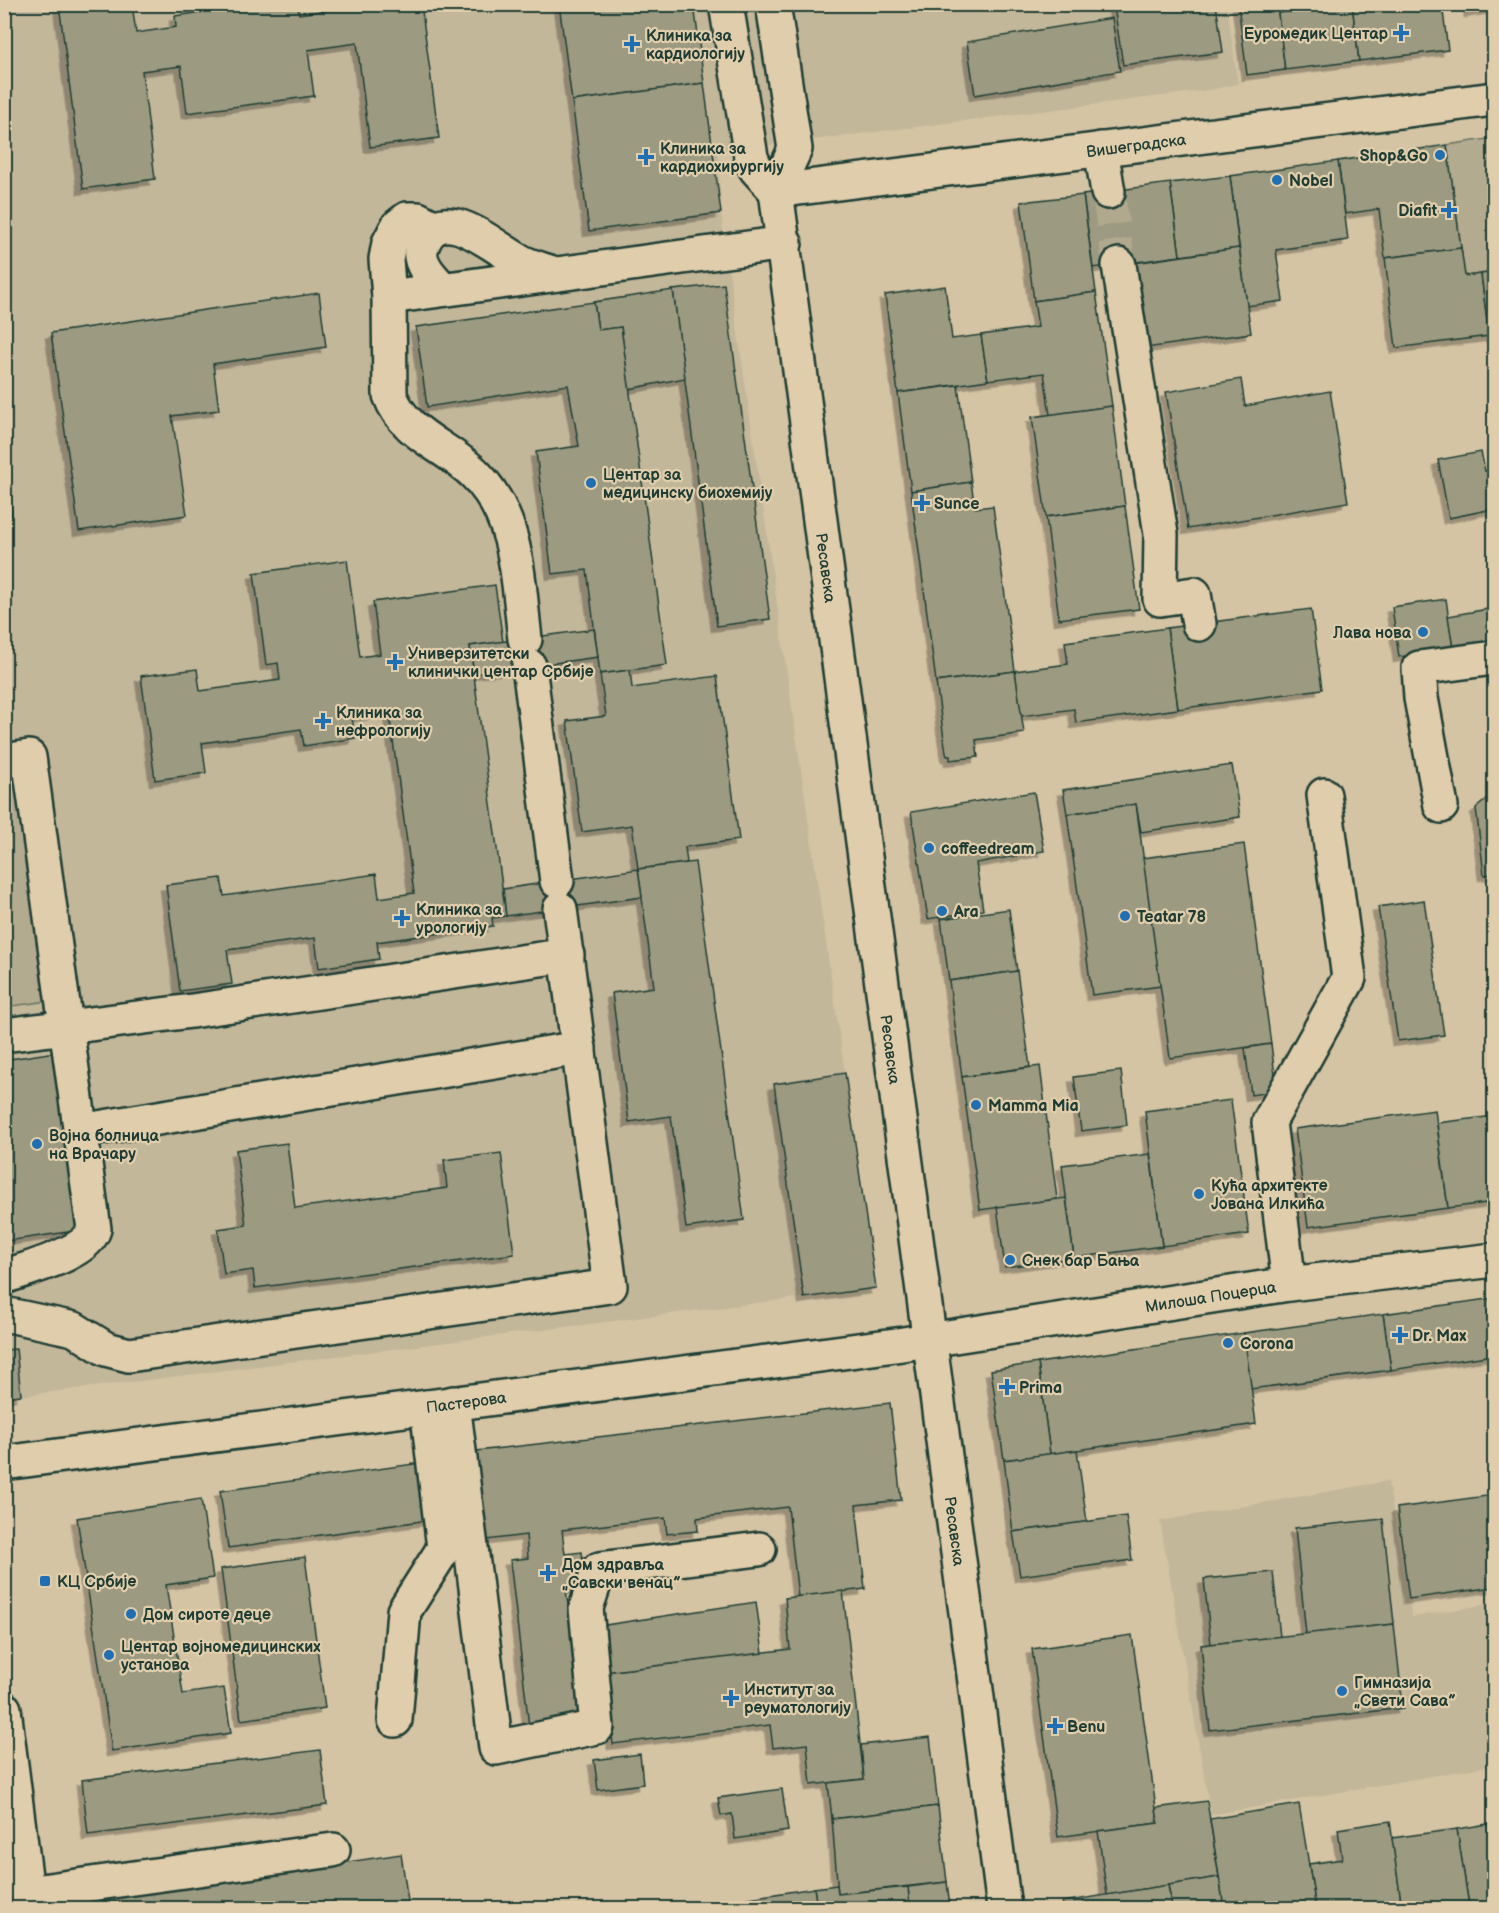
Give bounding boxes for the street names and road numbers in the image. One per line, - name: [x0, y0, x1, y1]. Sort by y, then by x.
- street label: Вишеградска: [1085, 130, 1188, 162]
- street label: Ресавска: [811, 532, 839, 604]
- street label: Ресавска: [875, 1013, 903, 1086]
- street label: Милоша Поцерца: [1144, 1278, 1278, 1317]
- street label: Пастерова: [425, 1389, 508, 1418]
- street label: Ресавска: [940, 1495, 968, 1568]

